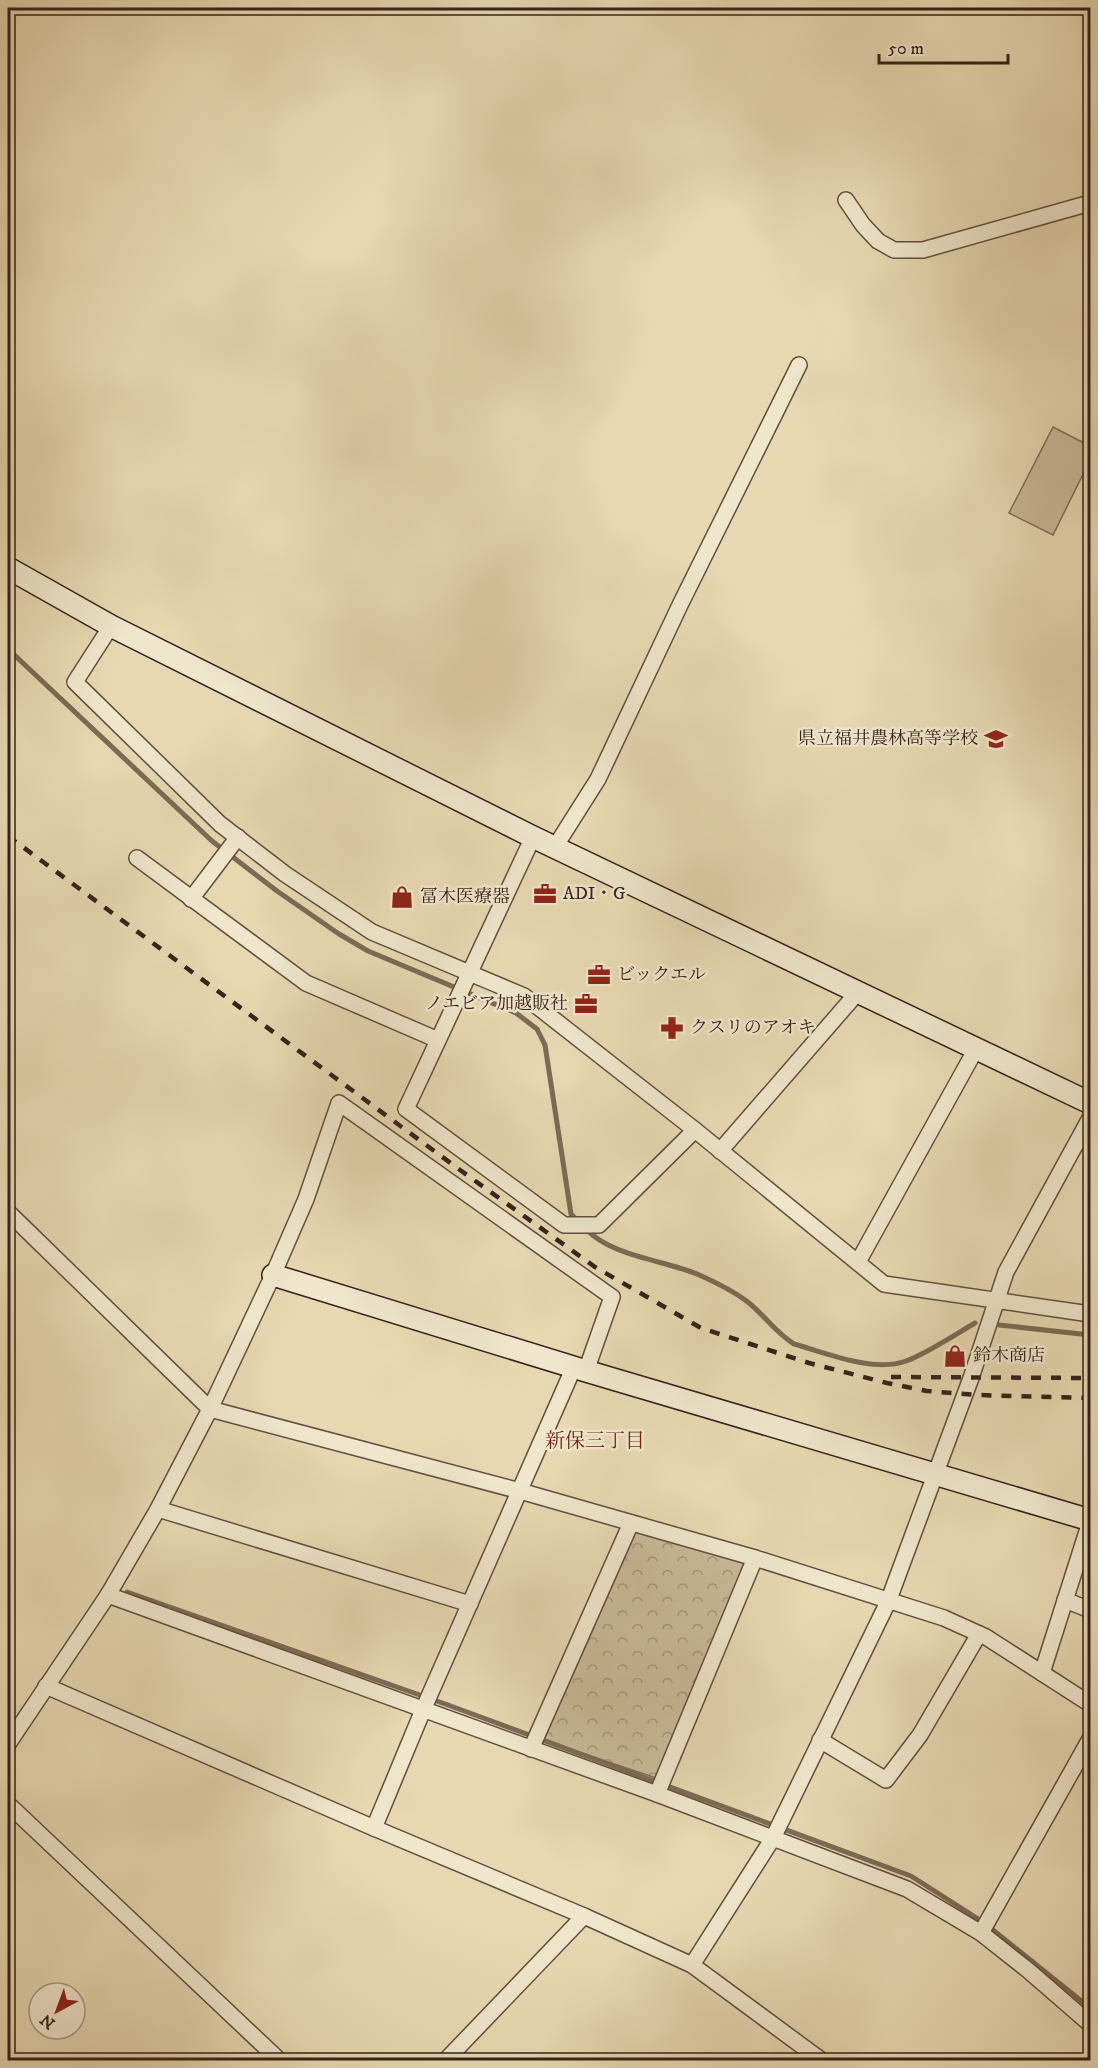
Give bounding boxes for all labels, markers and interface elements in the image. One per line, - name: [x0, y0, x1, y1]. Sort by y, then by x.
- scale bar: [879, 27, 1008, 65]
- text: 50 m: [888, 38, 924, 60]
- school or university icon: 県立福井農林高等学校: [983, 726, 1009, 752]
- place label: 県立福井農林高等学校: [798, 728, 978, 750]
- office icon: ADI・G: [532, 881, 558, 907]
- place label: ADI・G: [563, 883, 626, 905]
- shop icon: 冨木医療器: [389, 884, 415, 910]
- place label: 冨木医療器: [420, 886, 510, 908]
- office icon: ビックエル: [586, 962, 612, 988]
- place label: ビックエル: [617, 964, 706, 986]
- office icon: ノエビア加越販社: [573, 991, 599, 1017]
- place label: ノエビア加越販社: [425, 993, 568, 1015]
- pharmacy icon: クスリのアオキ: [659, 1015, 685, 1041]
- place label: クスリのアオキ: [690, 1017, 816, 1039]
- shop icon: 鈴木商店: [942, 1343, 968, 1369]
- place label: 鈴木商店: [973, 1345, 1045, 1367]
- district label: 新保三丁目: [545, 1429, 645, 1454]
- north arrow: [27, 1981, 87, 2041]
- text: N: [36, 2010, 59, 2033]

